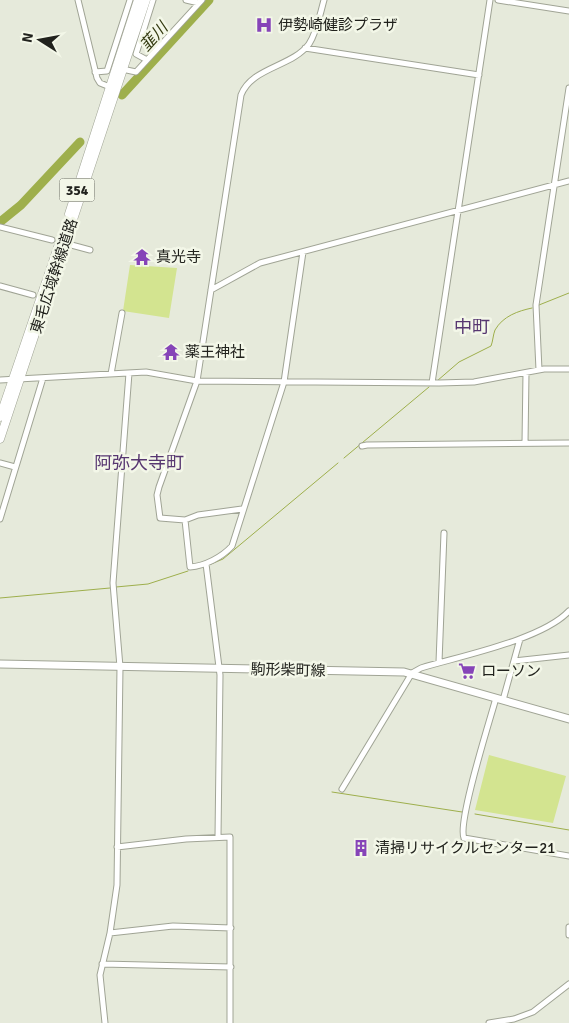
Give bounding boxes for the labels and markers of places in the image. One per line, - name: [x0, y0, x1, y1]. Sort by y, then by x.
- hospital icon: 伊勢崎健診プラザ: [254, 15, 274, 35]
- place label: 伊勢崎健診プラザ: [278, 16, 398, 34]
- temple icon: 真光寺: [132, 247, 152, 267]
- place label: 真光寺: [156, 248, 201, 266]
- temple icon: 薬王神社: [161, 342, 181, 362]
- place label: 薬王神社: [185, 343, 245, 361]
- supermarket icon: ローソン: [457, 661, 477, 681]
- place label: ローソン: [481, 662, 541, 680]
- building icon: 清掃リサイクルセンター21: [351, 838, 371, 858]
- place label: 清掃リサイクルセンター21: [375, 839, 555, 857]

